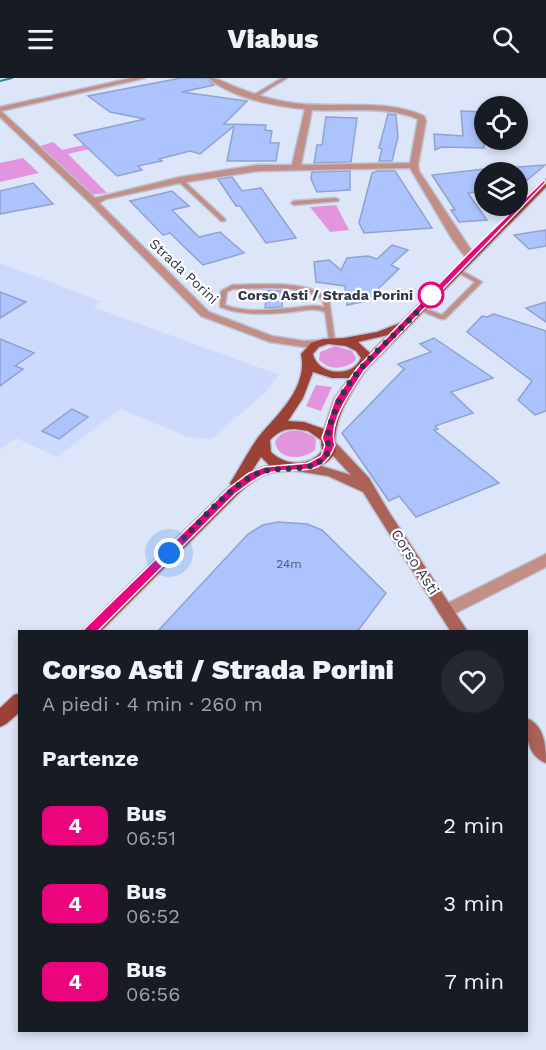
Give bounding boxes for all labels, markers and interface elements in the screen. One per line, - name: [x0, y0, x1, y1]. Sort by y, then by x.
- icon: menu: [24, 23, 57, 56]
- text: Viabus: [228, 23, 318, 55]
- icon: search: [489, 23, 522, 56]
- map controls: [474, 96, 528, 216]
- button: locate: [474, 96, 528, 150]
- button: layers: [474, 162, 528, 216]
- street label: Strada Porini: [146, 235, 222, 307]
- marker: Corso Asti / Strada Porini: [418, 282, 444, 308]
- place label: Corso Asti / Strada Porini: [238, 287, 413, 303]
- street label: Corso Asti: [387, 526, 443, 598]
- your location: [154, 538, 184, 568]
- house number: 24m: [276, 557, 302, 571]
- button: heart: [441, 650, 504, 713]
- text: Corso Asti / Strada Porini: [42, 653, 394, 686]
- text: A piedi · 4 min · 260 m: [42, 692, 263, 716]
- text: Partenze: [42, 746, 139, 771]
- text: Bus: [126, 801, 166, 826]
- text: 4: [68, 813, 82, 838]
- text: 2 min: [443, 813, 504, 838]
- text: 06:51: [126, 826, 176, 850]
- text: Bus: [126, 879, 166, 904]
- text: 4: [68, 891, 82, 916]
- text: 3 min: [443, 891, 504, 916]
- text: 06:52: [126, 904, 180, 928]
- text: Bus: [126, 957, 166, 982]
- text: 4: [68, 969, 82, 994]
- text: 7 min: [444, 969, 504, 994]
- text: 06:56: [126, 982, 180, 1006]

